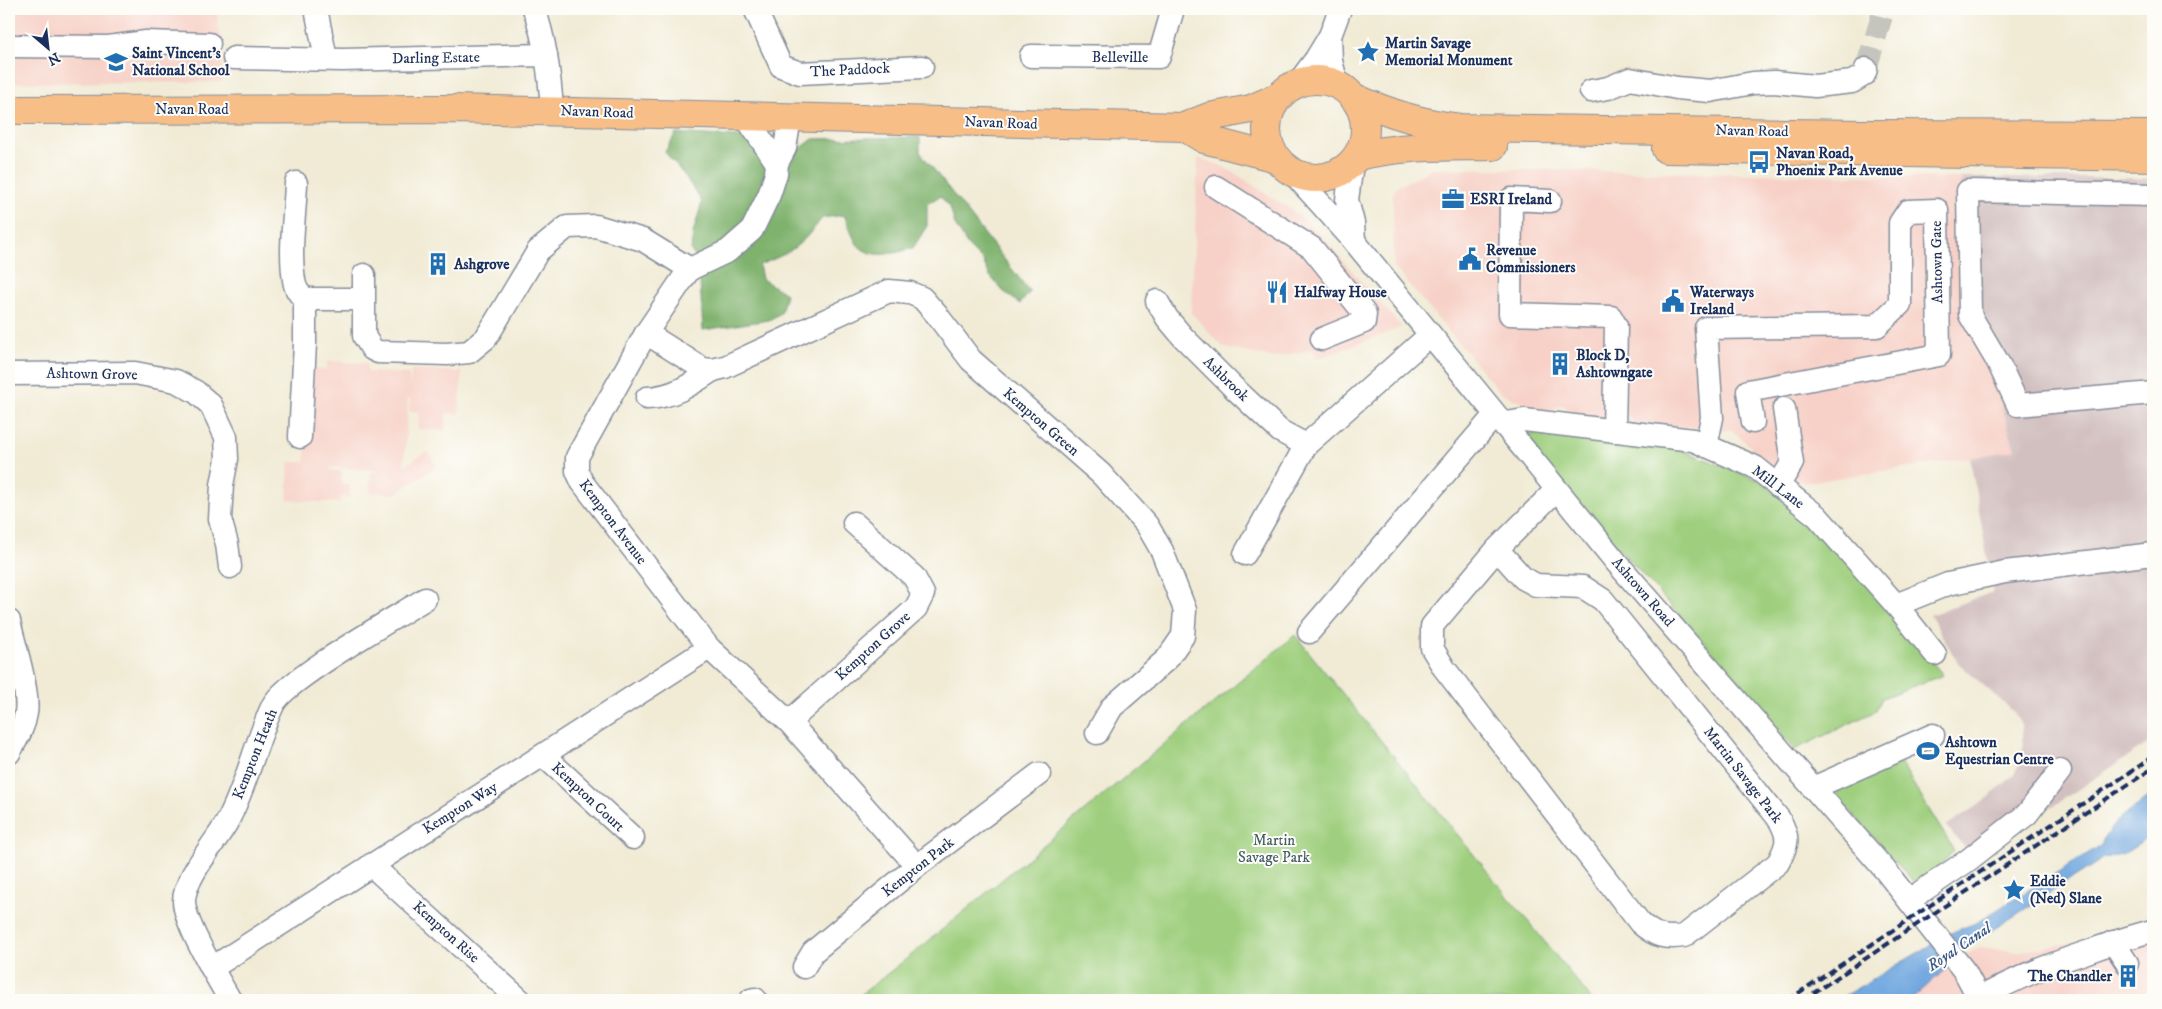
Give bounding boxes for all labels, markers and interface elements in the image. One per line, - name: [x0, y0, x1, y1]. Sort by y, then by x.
- north arrow: [22, 22, 72, 72]
- place label: Martin Savage Memorial Monument: [1385, 34, 1513, 70]
- place icon: Martin Savage Memorial Monument: [1355, 39, 1381, 65]
- place label: Saint Vincent's National School: [132, 44, 230, 80]
- text: N: [44, 48, 63, 69]
- street label: Darling Estate: [392, 48, 480, 68]
- street label: Belleville: [1092, 48, 1148, 67]
- school or university icon: Saint Vincent's National School: [103, 49, 129, 75]
- street label: The Paddock: [810, 58, 891, 82]
- street label: Navan Road: [155, 100, 229, 119]
- street label: Navan Road: [560, 101, 635, 123]
- street label: Navan Road: [964, 112, 1039, 134]
- street label: Navan Road: [1715, 121, 1789, 141]
- place label: Navan Road, Phoenix Park Avenue: [1776, 144, 1904, 180]
- bus stop icon: Navan Road, Phoenix Park Avenue: [1746, 149, 1772, 175]
- office icon: ESRI Ireland: [1440, 186, 1466, 212]
- place label: ESRI Ireland: [1470, 190, 1553, 209]
- street label: Ashtown Gate: [1927, 220, 1947, 304]
- place label: Revenue Commissioners: [1486, 241, 1575, 277]
- public building icon: Revenue Commissioners: [1457, 246, 1483, 272]
- building icon: Ashgrove: [425, 251, 451, 277]
- place label: Ashgrove: [453, 255, 510, 274]
- restaurant icon: Halfway House: [1264, 279, 1290, 305]
- place label: Halfway House: [1294, 283, 1387, 302]
- place label: Waterways Ireland: [1689, 283, 1754, 319]
- public building icon: Waterways Ireland: [1660, 288, 1686, 314]
- place label: Block D, Ashtowngate: [1575, 346, 1653, 382]
- building icon: Block D, Ashtowngate: [1547, 351, 1573, 377]
- street label: Ashbrook: [1199, 352, 1253, 406]
- street label: Ashtown Grove: [46, 364, 138, 384]
- street label: Kempton Green: [999, 384, 1083, 460]
- street label: Mill Lane: [1748, 461, 1808, 513]
- street label: Kempton Avenue: [575, 476, 651, 568]
- street label: Ashtown Road: [1608, 553, 1679, 631]
- street label: Kempton Grove: [831, 607, 915, 685]
- street label: Kempton Heath: [228, 706, 282, 802]
- street label: Martin Savage Park: [1699, 723, 1787, 828]
- place label: Ashtown Equestrian Centre: [1944, 733, 2055, 770]
- sports icon: Ashtown Equestrian Centre: [1915, 738, 1941, 764]
- street label: Kempton Court: [547, 758, 629, 836]
- street label: Kempton Way: [419, 777, 502, 839]
- park label: Martin Savage Park: [1238, 831, 1311, 867]
- street label: Kempton Park: [878, 833, 958, 901]
- place label: Eddie (Ned) Slane: [2030, 872, 2103, 908]
- place icon: Eddie (Ned) Slane: [2001, 877, 2027, 903]
- street label: Kempton Rise: [409, 897, 483, 967]
- water label: Royal Canal: [1922, 917, 1996, 976]
- building icon: The Chandler: [2115, 963, 2141, 989]
- place label: The Chandler: [2027, 967, 2112, 986]

